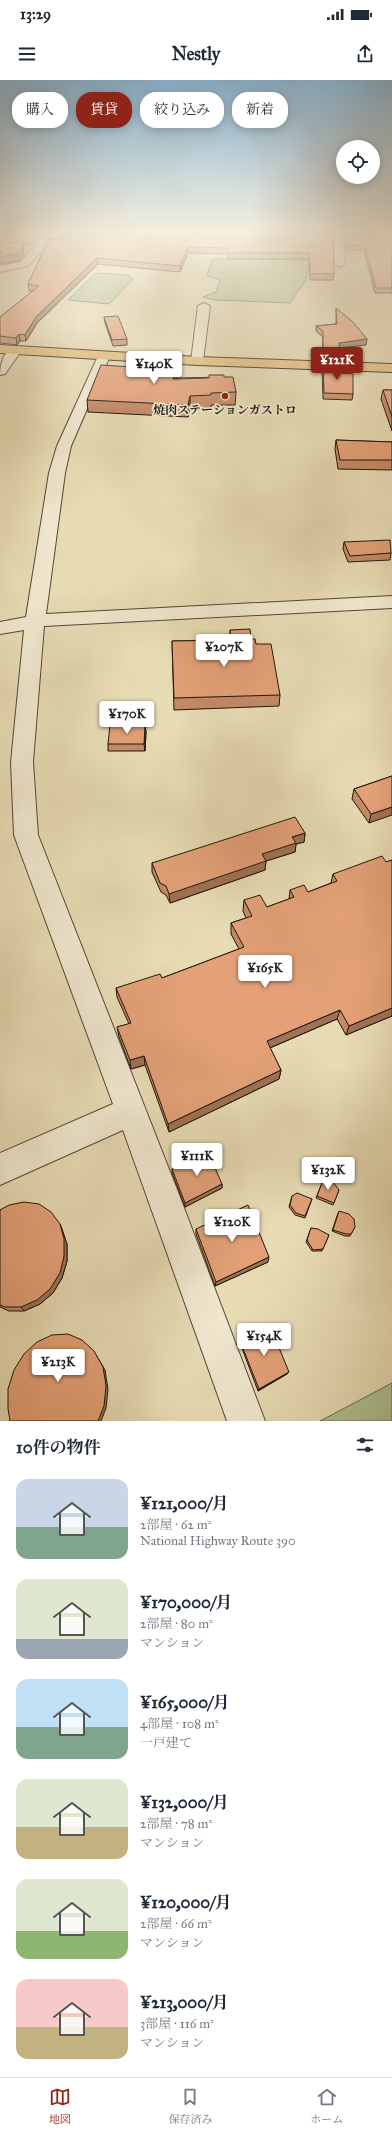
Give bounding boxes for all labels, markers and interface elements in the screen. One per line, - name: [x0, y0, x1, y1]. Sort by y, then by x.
- text: 13:29: [20, 5, 51, 23]
- icon: menu: [16, 43, 38, 65]
- text: Nestly: [172, 43, 220, 65]
- icon: share: [354, 43, 376, 65]
- chip: 購入: [12, 92, 68, 128]
- chip: 賃貸: [76, 92, 132, 128]
- chip: 絞り込み: [140, 92, 224, 128]
- chip: 新着: [232, 92, 288, 128]
- map controls: [336, 140, 380, 184]
- button: locate: [336, 140, 380, 184]
- pin: ¥121K: [309, 347, 365, 381]
- pin: ¥140K: [126, 351, 182, 385]
- text: ¥121K: [320, 352, 354, 368]
- text: ¥140K: [135, 356, 173, 372]
- marker: 焼肉ステーションガストロ: [220, 391, 230, 401]
- place label: 焼肉ステーションガストロ: [153, 403, 297, 417]
- pin: ¥207K: [196, 634, 252, 668]
- text: ¥207K: [205, 639, 243, 655]
- pin: ¥170K: [99, 701, 155, 735]
- text: ¥170K: [108, 706, 146, 722]
- pin: ¥165K: [237, 955, 293, 989]
- text: ¥165K: [247, 960, 283, 976]
- pin: ¥111K: [169, 1143, 225, 1177]
- text: ¥111K: [180, 1148, 214, 1164]
- pin: ¥132K: [300, 1157, 356, 1191]
- text: ¥132K: [311, 1162, 345, 1178]
- pin: ¥120K: [204, 1209, 260, 1243]
- text: ¥120K: [214, 1214, 250, 1230]
- pin: ¥154K: [236, 1323, 292, 1357]
- text: ¥154K: [246, 1328, 282, 1344]
- pin: ¥213K: [30, 1349, 86, 1383]
- text: ¥213K: [41, 1354, 75, 1370]
- icon: filters: [354, 1434, 376, 1456]
- text: 10件の物件: [16, 1437, 101, 1458]
- text: ¥121,000/月: [140, 1493, 229, 1514]
- icon: home: [48, 1495, 96, 1543]
- text: 2部屋 · 62 m²: [140, 1517, 211, 1533]
- text: National Highway Route 390: [140, 1533, 296, 1549]
- text: ¥170,000/月: [140, 1592, 233, 1613]
- icon: home: [48, 1595, 96, 1643]
- text: 2部屋 · 80 m²: [140, 1616, 213, 1632]
- text: マンション: [140, 1635, 204, 1651]
- text: ¥165,000/月: [140, 1692, 230, 1713]
- icon: home: [48, 1695, 96, 1743]
- text: 4部屋 · 108 m²: [140, 1716, 219, 1732]
- text: 一戸建て: [140, 1735, 192, 1751]
- text: ¥132,000/月: [140, 1792, 229, 1813]
- icon: home: [48, 1795, 96, 1843]
- text: 2部屋 · 78 m²: [140, 1816, 212, 1832]
- text: マンション: [140, 1835, 204, 1851]
- text: ¥120,000/月: [140, 1892, 232, 1913]
- icon: home: [48, 1895, 96, 1943]
- text: 2部屋 · 66 m²: [140, 1916, 212, 1932]
- text: マンション: [140, 1935, 204, 1951]
- text: ¥213,000/月: [140, 1992, 229, 2013]
- icon: home: [48, 1995, 96, 2043]
- text: 3部屋 · 116 m²: [140, 2016, 214, 2032]
- text: マンション: [140, 2035, 204, 2051]
- tab: 地図: [49, 2086, 71, 2126]
- tab: 保存済み: [168, 2086, 212, 2126]
- tab: ホーム: [310, 2086, 343, 2126]

